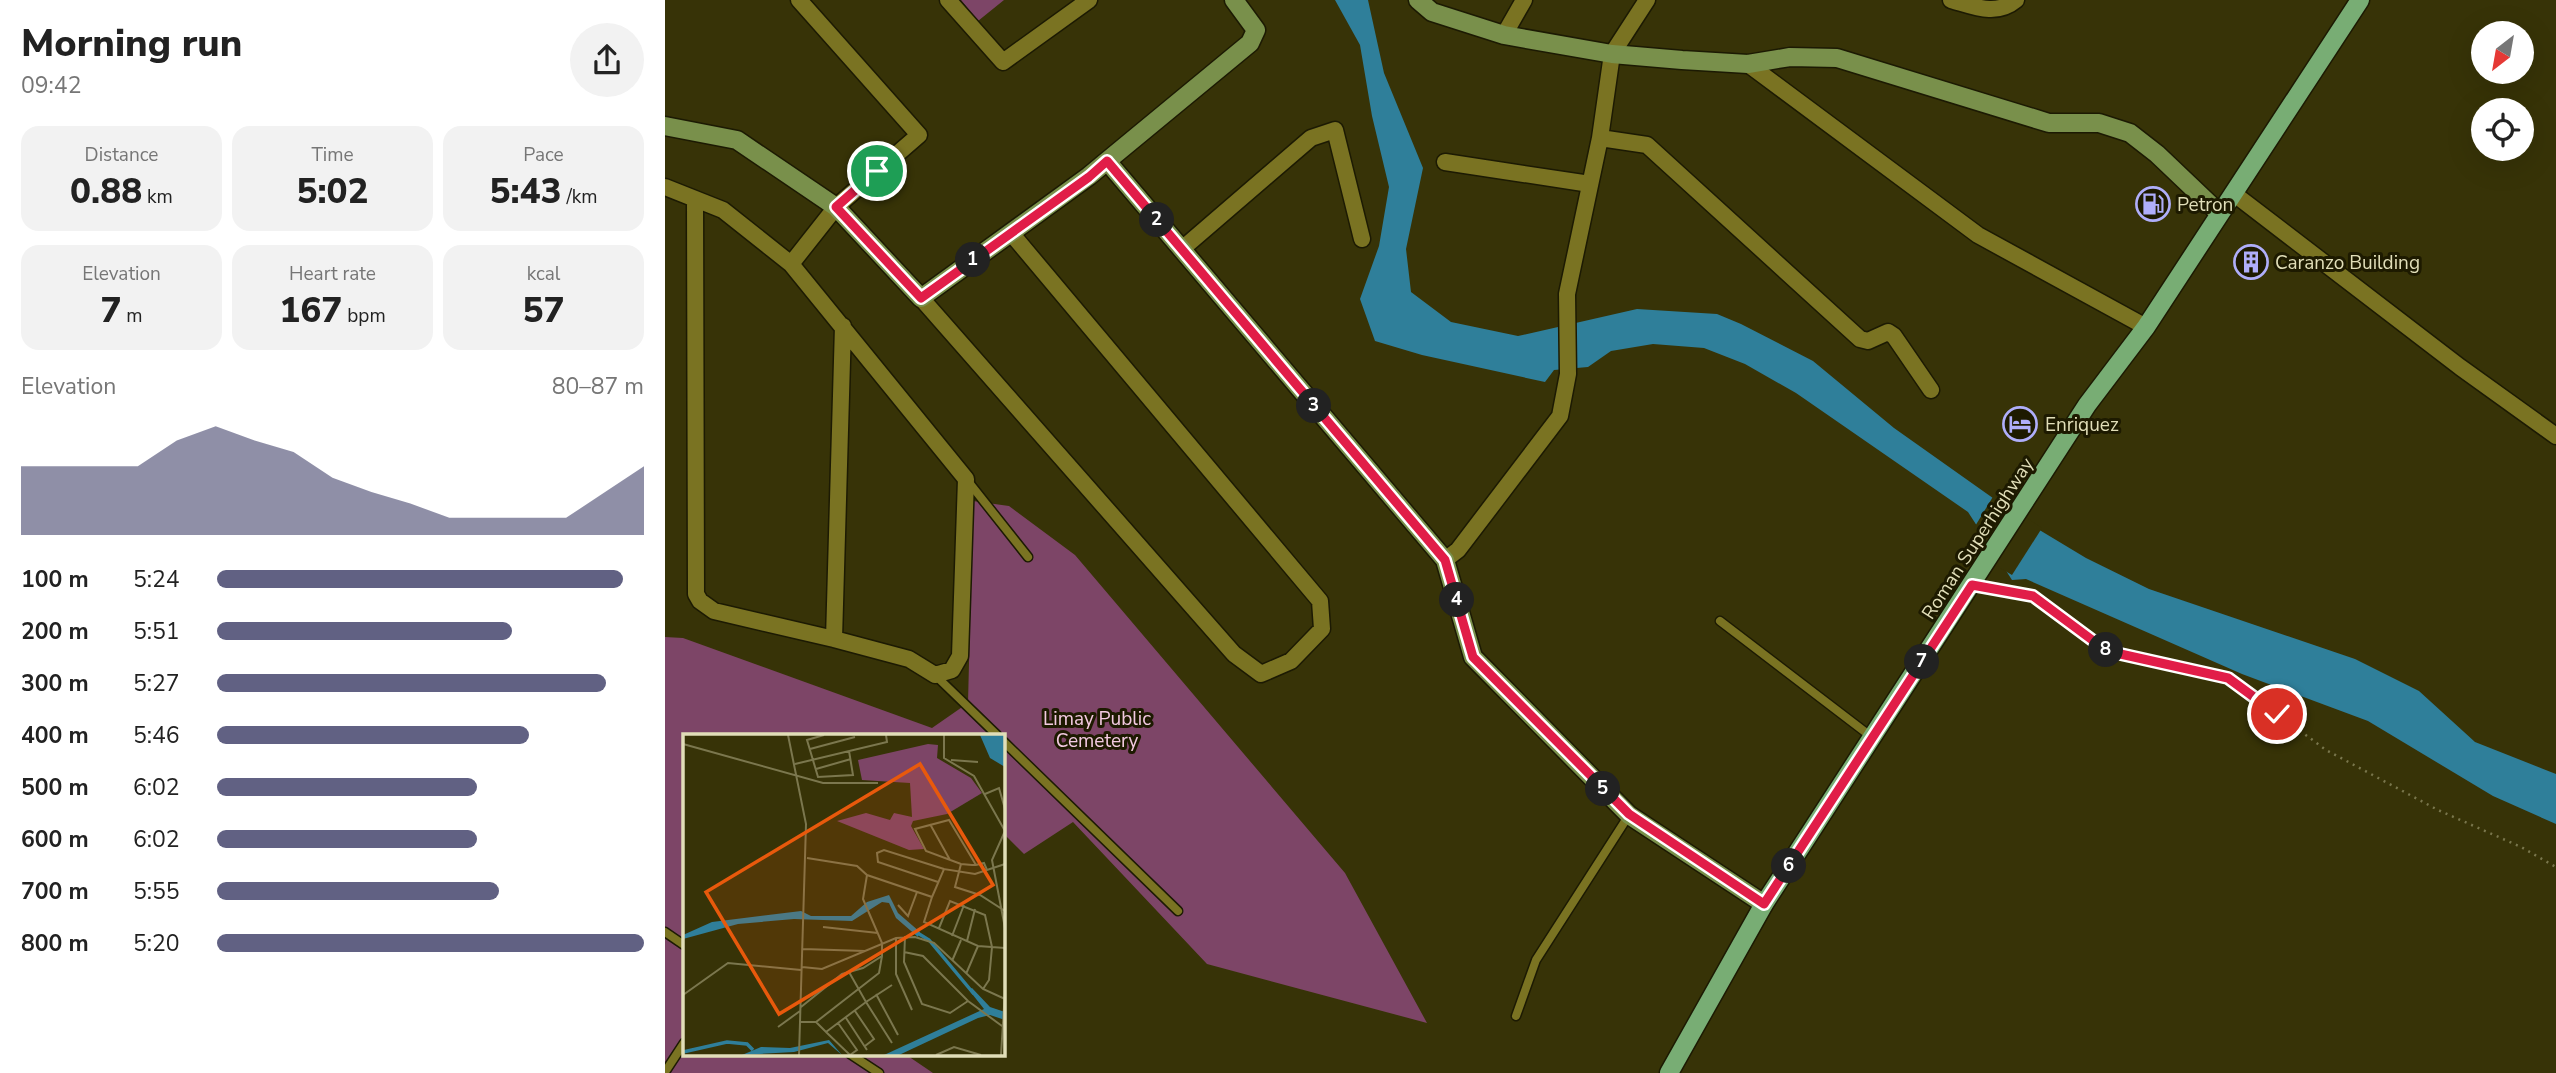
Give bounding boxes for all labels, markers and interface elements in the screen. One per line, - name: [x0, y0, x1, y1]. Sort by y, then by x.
- text: Morning run: [21, 18, 242, 69]
- north arrow: [2471, 21, 2534, 84]
- map controls: [2471, 21, 2534, 161]
- button: share: [570, 23, 644, 97]
- text: 09:42: [21, 70, 81, 101]
- button: locate: [2471, 98, 2534, 161]
- pin: [847, 141, 907, 201]
- text: Distance: [85, 142, 158, 168]
- text: Time: [311, 142, 354, 168]
- text: Pace: [523, 142, 564, 168]
- icon: arrive: [858, 152, 896, 190]
- text: 0.88: [70, 168, 142, 215]
- text: 5:02: [296, 168, 369, 215]
- text: 5:43: [489, 168, 562, 215]
- text: km: [142, 184, 173, 210]
- text: /km: [562, 184, 598, 210]
- fuel station icon: Petron: [2134, 185, 2172, 223]
- place label: Petron: [2177, 192, 2233, 218]
- pin: 2: [1140, 202, 1175, 238]
- text: 2: [1151, 206, 1162, 232]
- pin: 1: [955, 243, 991, 278]
- building icon: Caranzo Building: [2232, 243, 2270, 281]
- text: 1: [967, 246, 978, 272]
- place label: Caranzo Building: [2275, 250, 2420, 276]
- text: Elevation: [82, 261, 161, 287]
- text: Heart rate: [289, 261, 376, 287]
- text: kcal: [527, 261, 560, 287]
- text: 7: [100, 287, 121, 334]
- text: 167: [279, 287, 342, 334]
- text: 57: [522, 287, 565, 334]
- text: m: [121, 303, 143, 329]
- text: bpm: [342, 303, 386, 329]
- text: Elevation: [21, 371, 116, 402]
- text: 80–87 m: [552, 371, 644, 402]
- pin: 3: [1297, 388, 1331, 424]
- text: 3: [1308, 392, 1319, 418]
- hotel icon: Enriquez: [2001, 405, 2039, 443]
- place label: Enriquez: [2045, 412, 2119, 438]
- street label: Roman Superhighway: [1916, 452, 2040, 624]
- text: 100 m: [21, 564, 89, 595]
- text: 5:24: [133, 564, 180, 595]
- pin: 4: [1439, 582, 1475, 618]
- text: 4: [1451, 586, 1462, 612]
- text: 200 m: [21, 616, 89, 647]
- text: 5:51: [133, 616, 180, 647]
- pin: 8: [2089, 632, 2123, 668]
- text: 8: [2100, 636, 2111, 662]
- pin: 7: [1905, 644, 1939, 680]
- text: 7: [1916, 648, 1927, 674]
- text: 300 m: [21, 668, 89, 699]
- text: 5:27: [133, 668, 180, 699]
- pin: [2247, 684, 2307, 744]
- icon: check: [2258, 695, 2296, 733]
- park label: Limay Public Cemetery: [1043, 706, 1151, 754]
- text: 400 m: [21, 720, 89, 751]
- text: 5:46: [133, 720, 180, 751]
- inset map: [683, 734, 1005, 1056]
- text: 500 m: [21, 772, 89, 803]
- text: 6:02: [133, 772, 180, 803]
- pin: 5: [1585, 772, 1621, 806]
- text: 5: [1597, 775, 1608, 801]
- text: 600 m: [21, 824, 89, 855]
- text: 6:02: [133, 824, 180, 855]
- pin: 6: [1771, 848, 1807, 884]
- text: 6: [1783, 852, 1794, 878]
- text: 700 m: [21, 876, 89, 907]
- text: 5:55: [133, 876, 180, 907]
- text: 800 m: [21, 928, 89, 959]
- text: 5:20: [133, 928, 180, 959]

